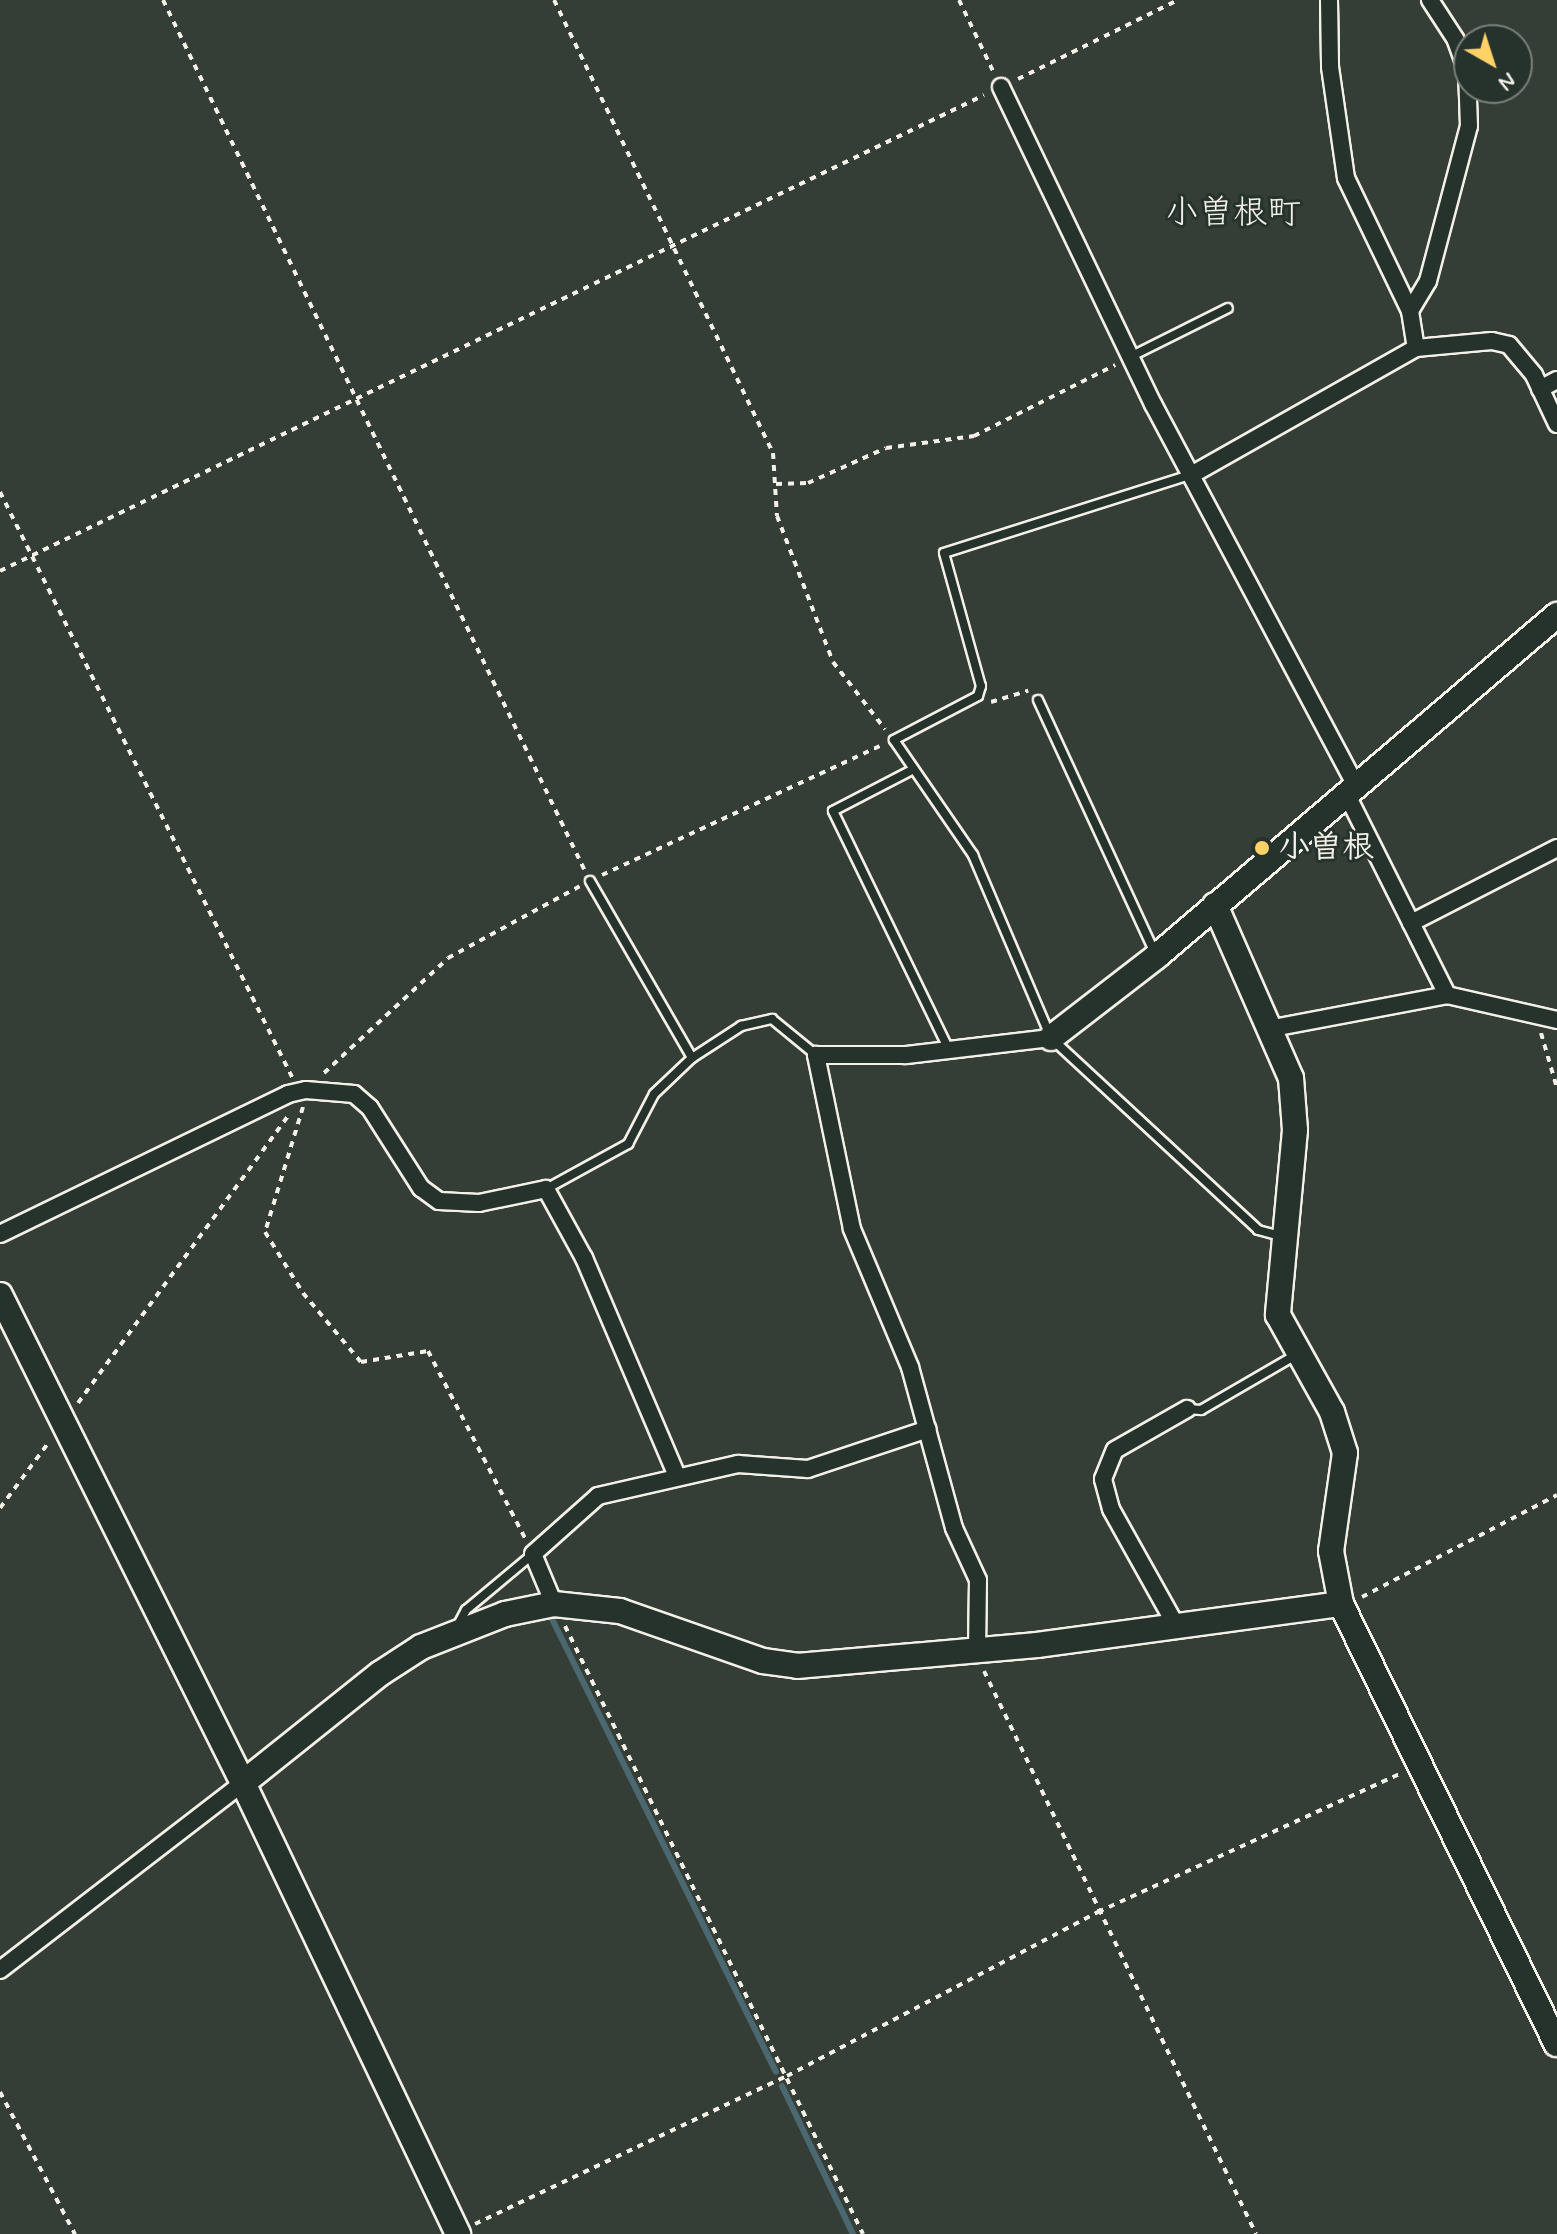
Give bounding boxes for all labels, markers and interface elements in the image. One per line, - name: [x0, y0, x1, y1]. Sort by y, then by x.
- north arrow: [1453, 24, 1533, 104]
- text: N: [1492, 66, 1521, 97]
- district label: 小曽根町: [1165, 194, 1301, 234]
- place label: 小曽根: [1278, 829, 1374, 867]
- marker: 小曽根: [1253, 839, 1271, 857]

